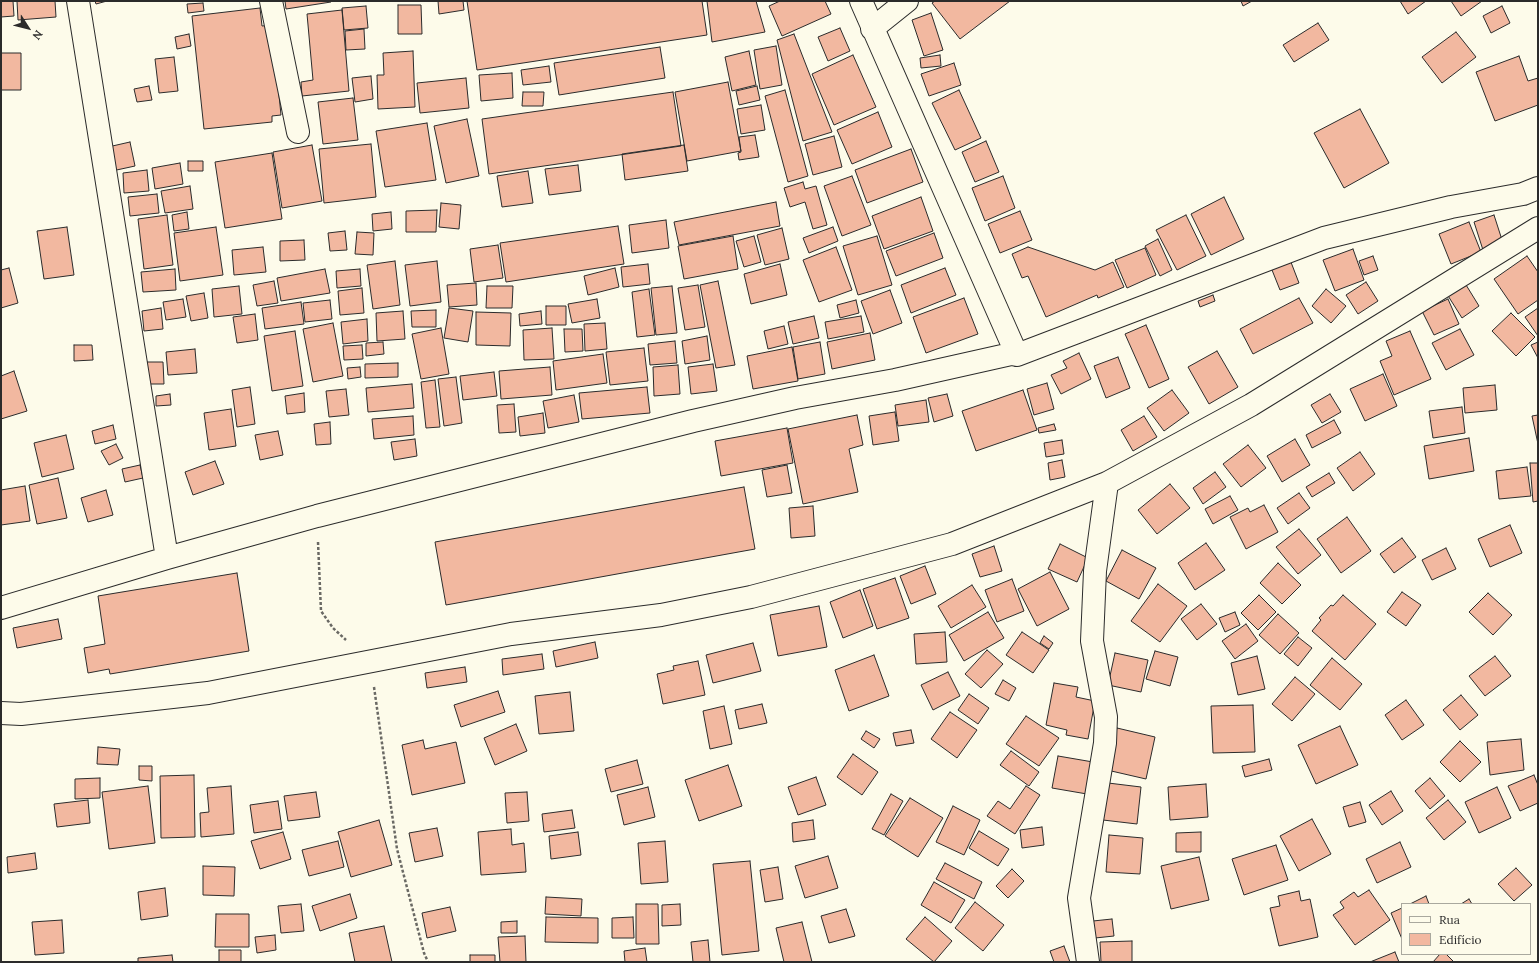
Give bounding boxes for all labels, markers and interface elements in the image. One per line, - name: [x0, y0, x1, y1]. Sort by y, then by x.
- north arrow: [8, 8, 48, 48]
- text: N: [30, 27, 46, 43]
- legend: [1401, 903, 1531, 955]
- text: Rua: [1439, 912, 1460, 927]
- text: Edifício: [1439, 932, 1482, 947]

